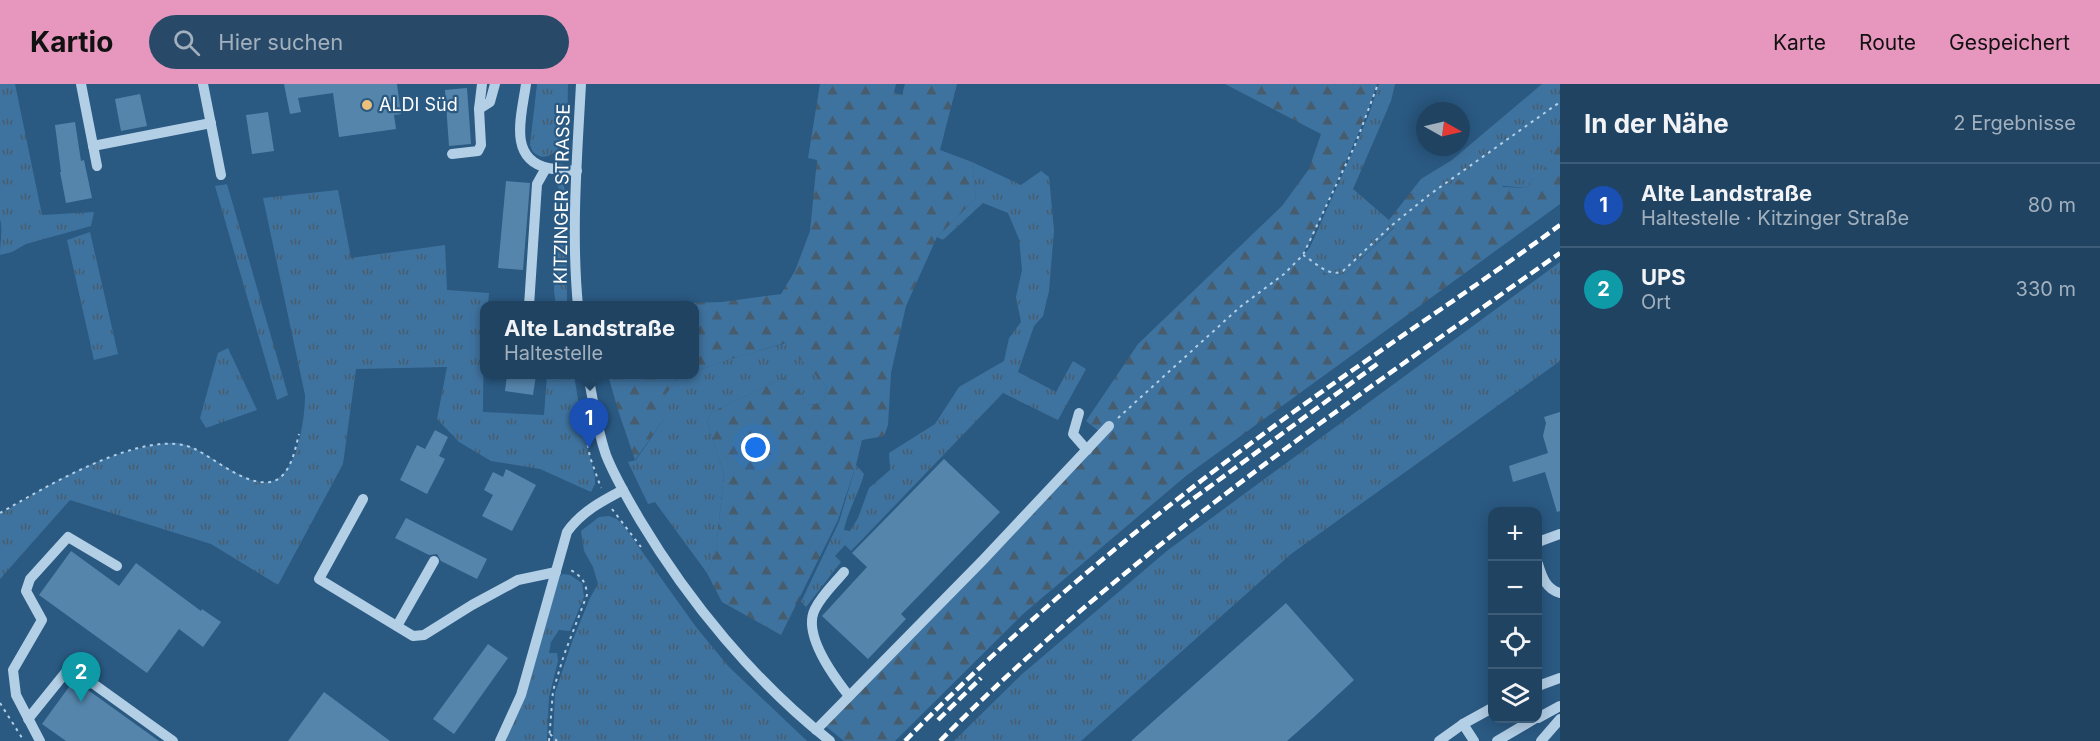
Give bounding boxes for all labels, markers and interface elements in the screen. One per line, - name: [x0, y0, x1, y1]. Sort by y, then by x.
- search box: [149, 15, 569, 69]
- text: Kartio: [30, 25, 113, 59]
- icon: search: [170, 26, 203, 59]
- text: Hier suchen: [218, 29, 343, 55]
- text: Karte: [1773, 30, 1826, 55]
- text: Route: [1859, 30, 1916, 55]
- text: Gespeichert: [1949, 30, 2070, 55]
- place label: ALDI Süd: [379, 94, 458, 115]
- marker: ALDI Süd: [360, 98, 374, 112]
- north arrow: [1416, 102, 1470, 156]
- street label: KITZINGER STRASSE: [549, 104, 574, 284]
- text: In der Nähe: [1584, 108, 1729, 139]
- text: 2 Ergebnisse: [1953, 111, 2076, 135]
- text: Alte Landstraße: [1641, 180, 1812, 206]
- text: 1: [1599, 193, 1608, 217]
- text: 80 m: [2028, 193, 2076, 217]
- text: Haltestelle · Kitzinger Straße: [1641, 206, 1909, 230]
- text: UPS: [1641, 264, 1686, 290]
- text: 2: [1597, 277, 1610, 301]
- text: 330 m: [2016, 277, 2076, 301]
- text: Ort: [1641, 290, 1671, 314]
- popup: [480, 301, 699, 379]
- text: Alte Landstraße: [504, 315, 675, 341]
- text: Haltestelle: [504, 341, 603, 365]
- pin: 1: [570, 398, 608, 448]
- your location: [741, 433, 770, 462]
- map controls: [1488, 507, 1542, 723]
- button: +: [1488, 507, 1542, 561]
- button: −: [1488, 561, 1542, 615]
- button: locate: [1488, 615, 1542, 669]
- pin: 2: [62, 652, 100, 702]
- button: layers: [1488, 669, 1542, 723]

